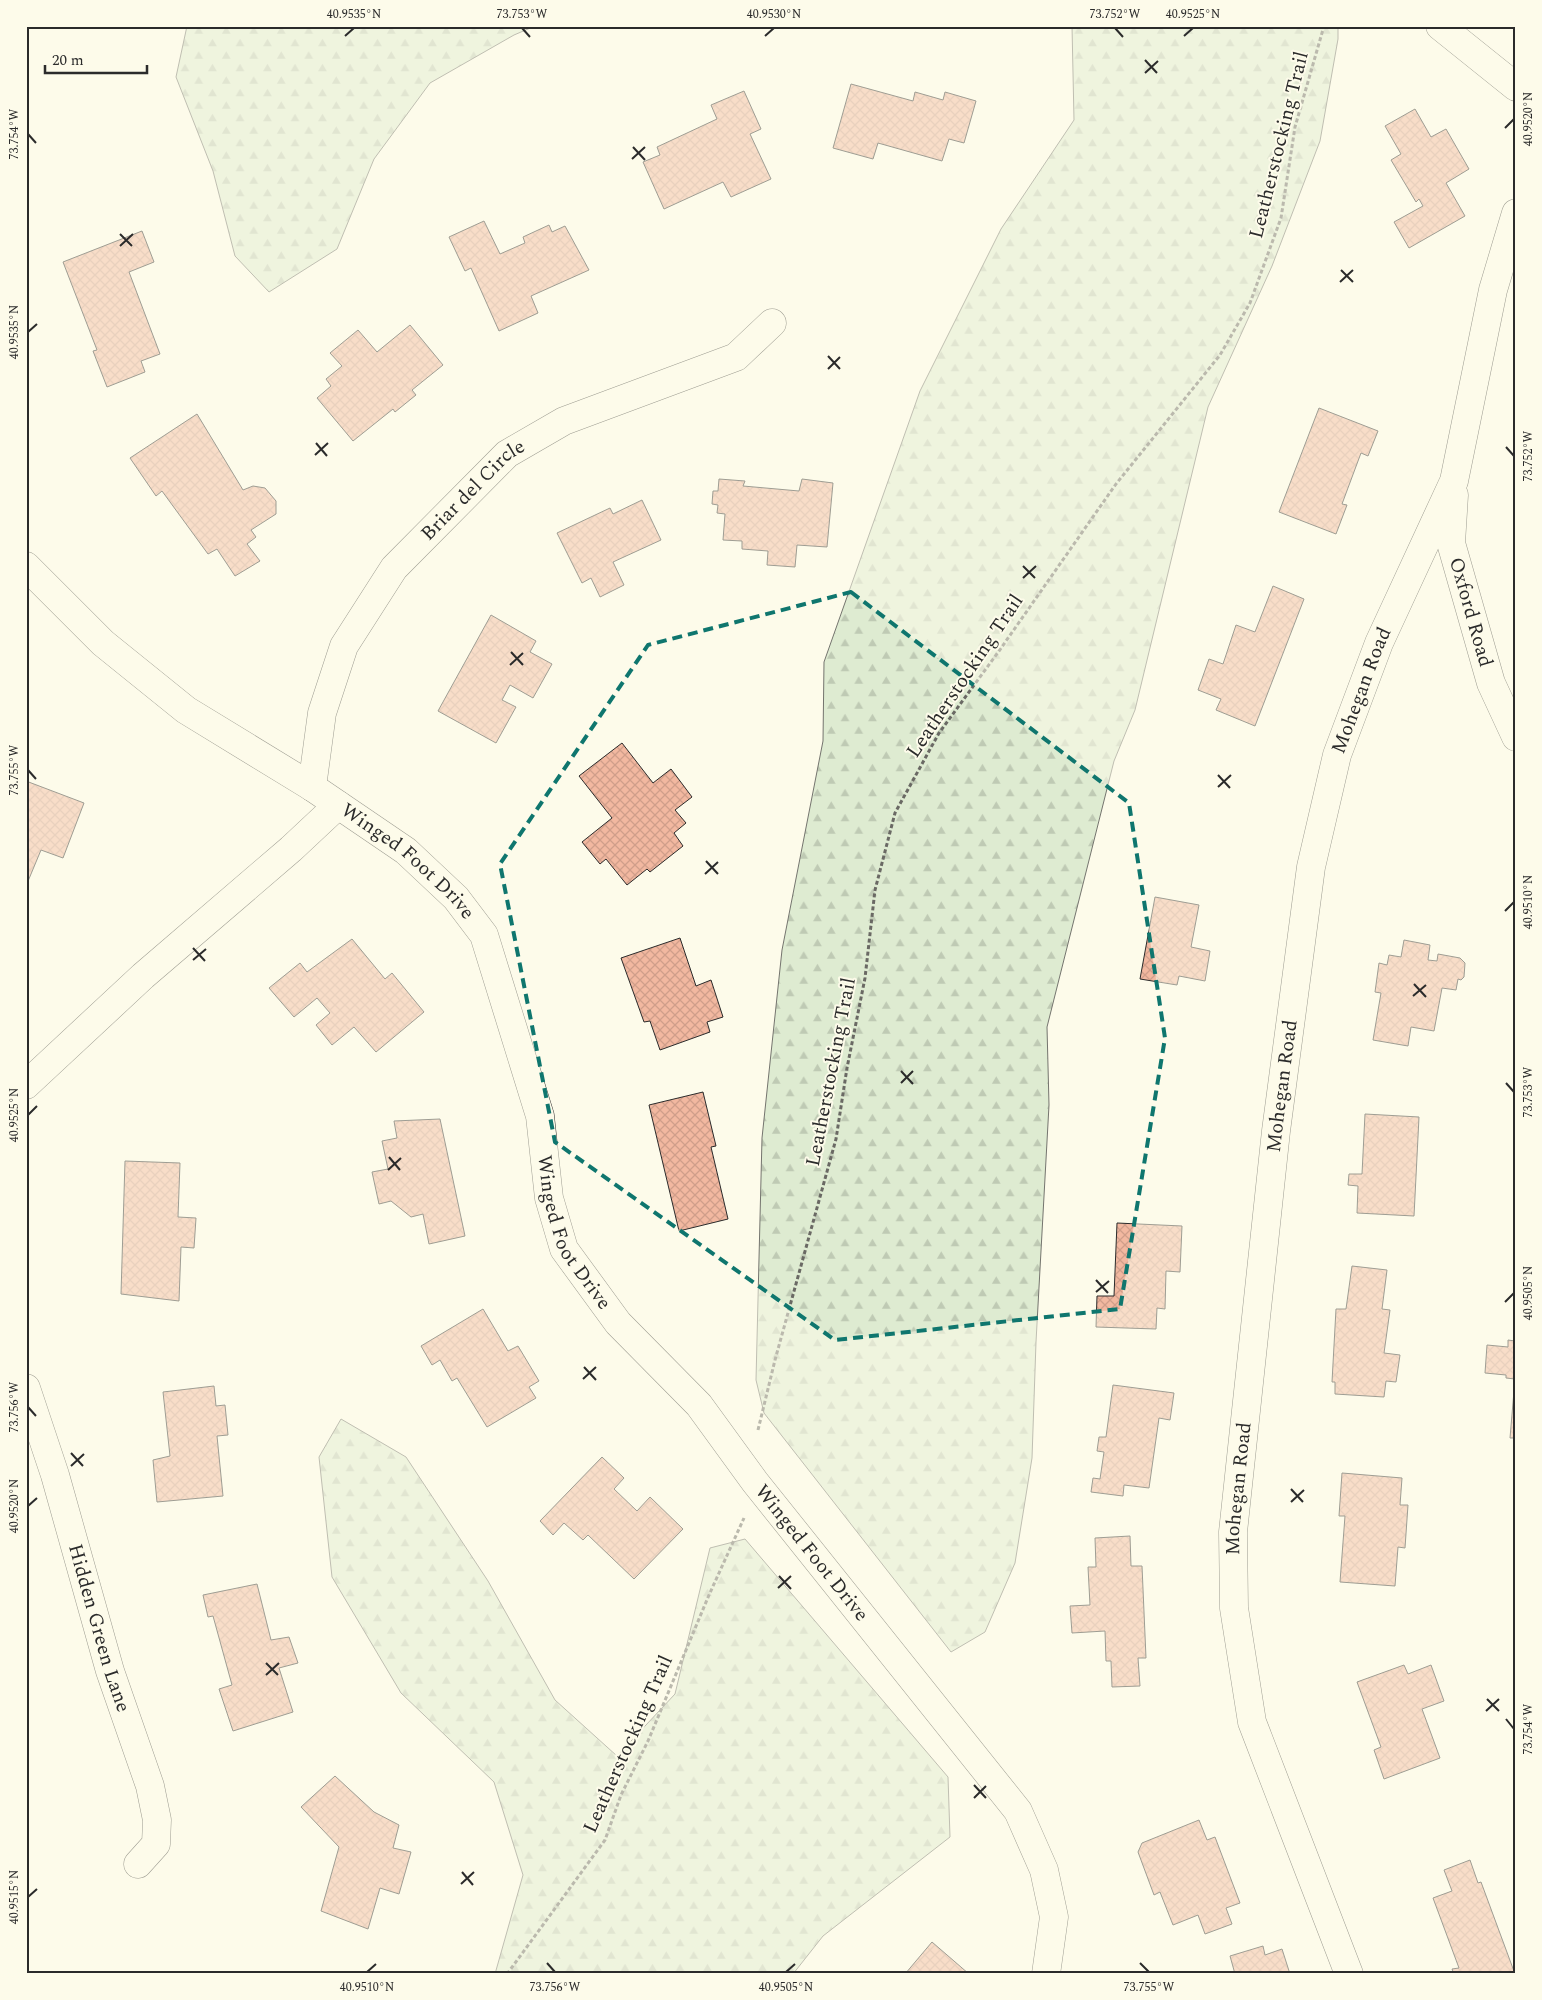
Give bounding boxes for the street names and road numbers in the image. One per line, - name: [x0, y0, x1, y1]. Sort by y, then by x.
- street label: Leatherstocking Trail: [1241, 48, 1317, 242]
- street label: Briar del Circle: [414, 432, 531, 548]
- street label: Oxford Road: [1441, 554, 1501, 671]
- street label: Leatherstocking Trail: [899, 588, 1031, 764]
- street label: Mohegan Road: [1324, 622, 1399, 758]
- street label: Winged Foot Drive: [335, 796, 482, 926]
- street label: Leatherstocking Trail: [798, 975, 864, 1169]
- street label: Mohegan Road: [1259, 1018, 1306, 1154]
- street label: Winged Foot Drive: [529, 1154, 619, 1316]
- street label: Mohegan Road: [1218, 1421, 1260, 1555]
- street label: Winged Foot Drive: [747, 1478, 876, 1628]
- street label: Hidden Green Lane: [60, 1540, 138, 1716]
- street label: Leatherstocking Trail: [575, 1650, 681, 1838]

